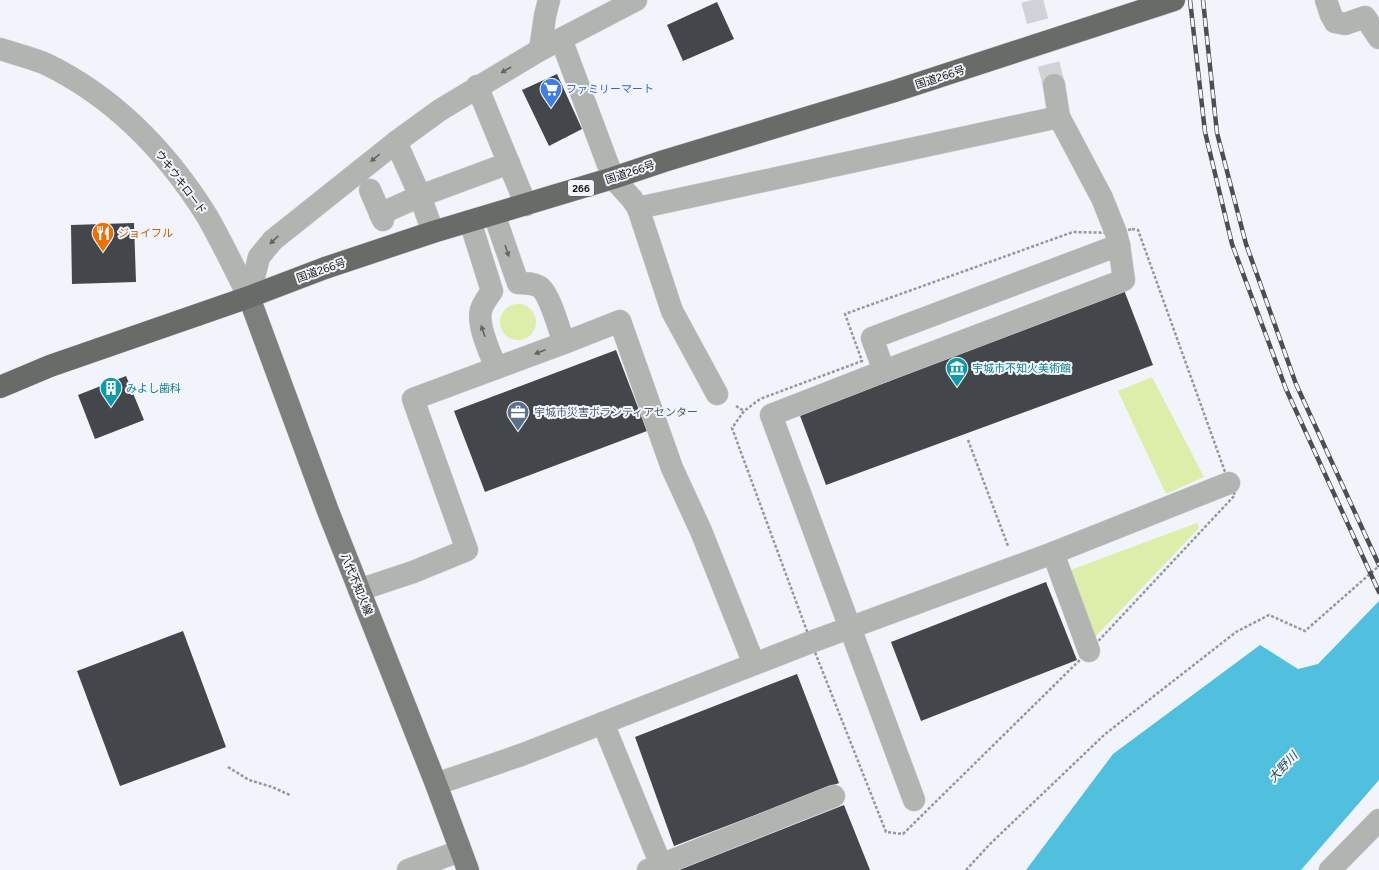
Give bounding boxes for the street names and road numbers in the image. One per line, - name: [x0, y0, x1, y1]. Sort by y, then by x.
- street label: 国道266号: [914, 63, 967, 92]
- street label: ウキウキロード: [152, 148, 209, 217]
- street label: 国道266号: [604, 158, 657, 187]
- road number: 266: [568, 180, 594, 196]
- street label: 国道266号: [295, 256, 348, 285]
- street label: 八代不知火線: [338, 551, 375, 617]

